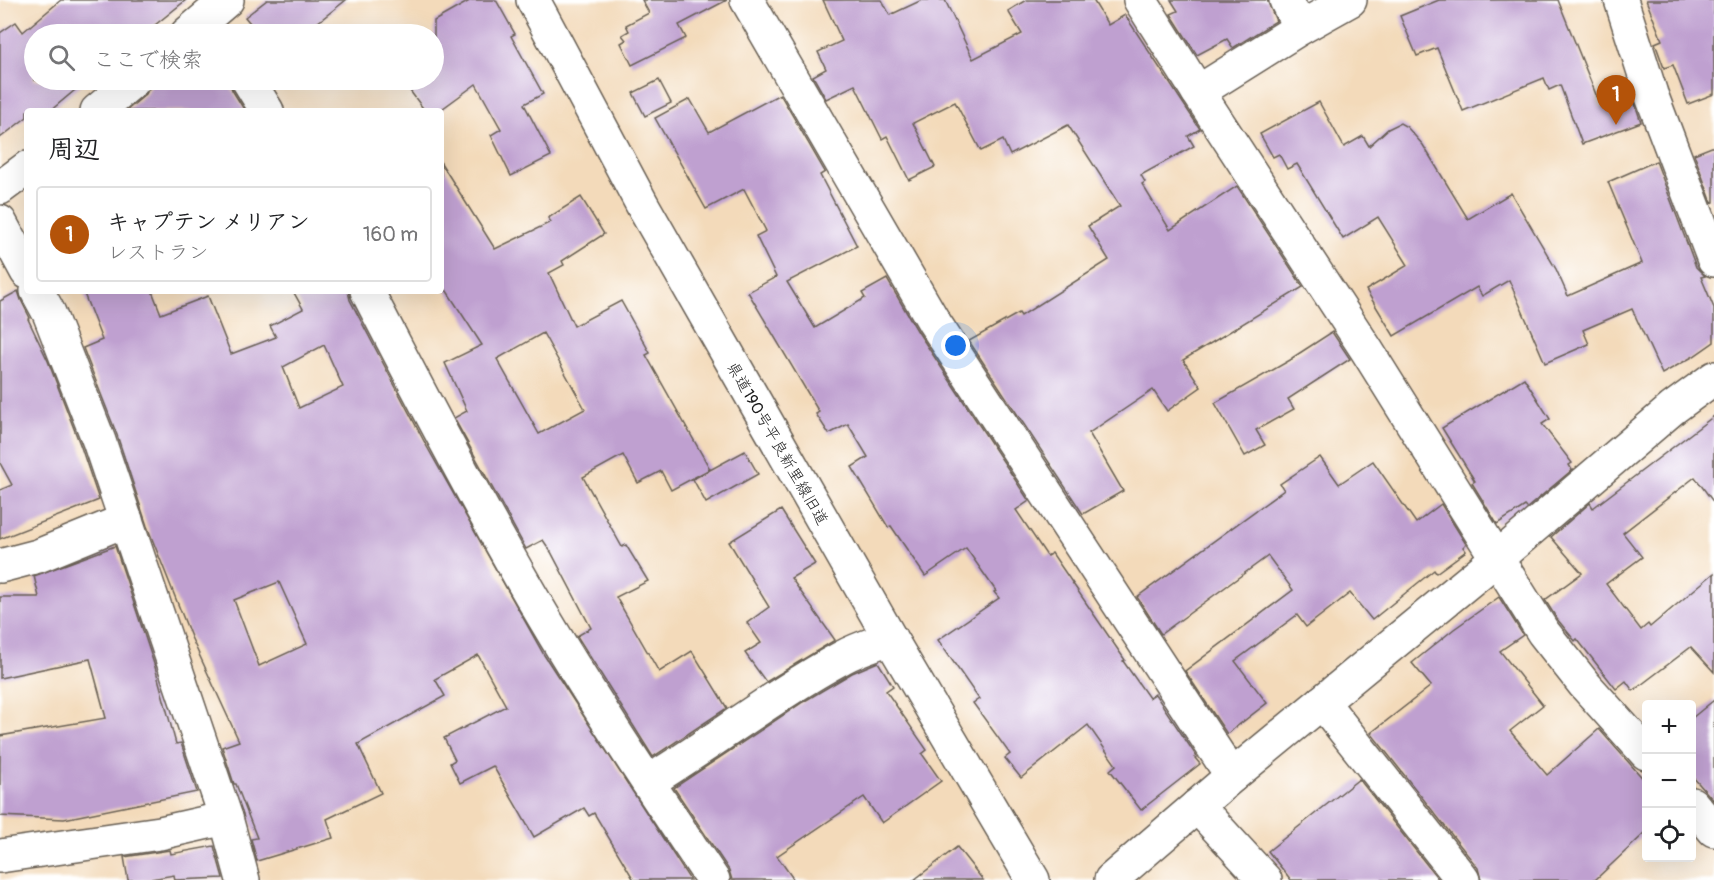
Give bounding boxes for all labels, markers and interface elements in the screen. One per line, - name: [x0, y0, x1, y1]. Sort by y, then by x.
- search box: [24, 24, 444, 90]
- icon: search: [45, 41, 78, 74]
- text: ここで検索: [93, 46, 203, 74]
- pin: 1: [1596, 76, 1636, 125]
- text: 周辺: [48, 134, 100, 166]
- text: キャプテン メリアン: [107, 208, 310, 236]
- text: 1: [66, 222, 73, 247]
- text: 160 m: [363, 222, 418, 247]
- text: レストラン: [107, 240, 209, 265]
- your location: [941, 331, 970, 360]
- street label: 県道190号平良新里線旧道: [722, 358, 832, 529]
- map controls: [1642, 700, 1696, 862]
- button: +: [1642, 700, 1696, 754]
- button: −: [1642, 754, 1696, 808]
- button: locate: [1642, 808, 1696, 862]

